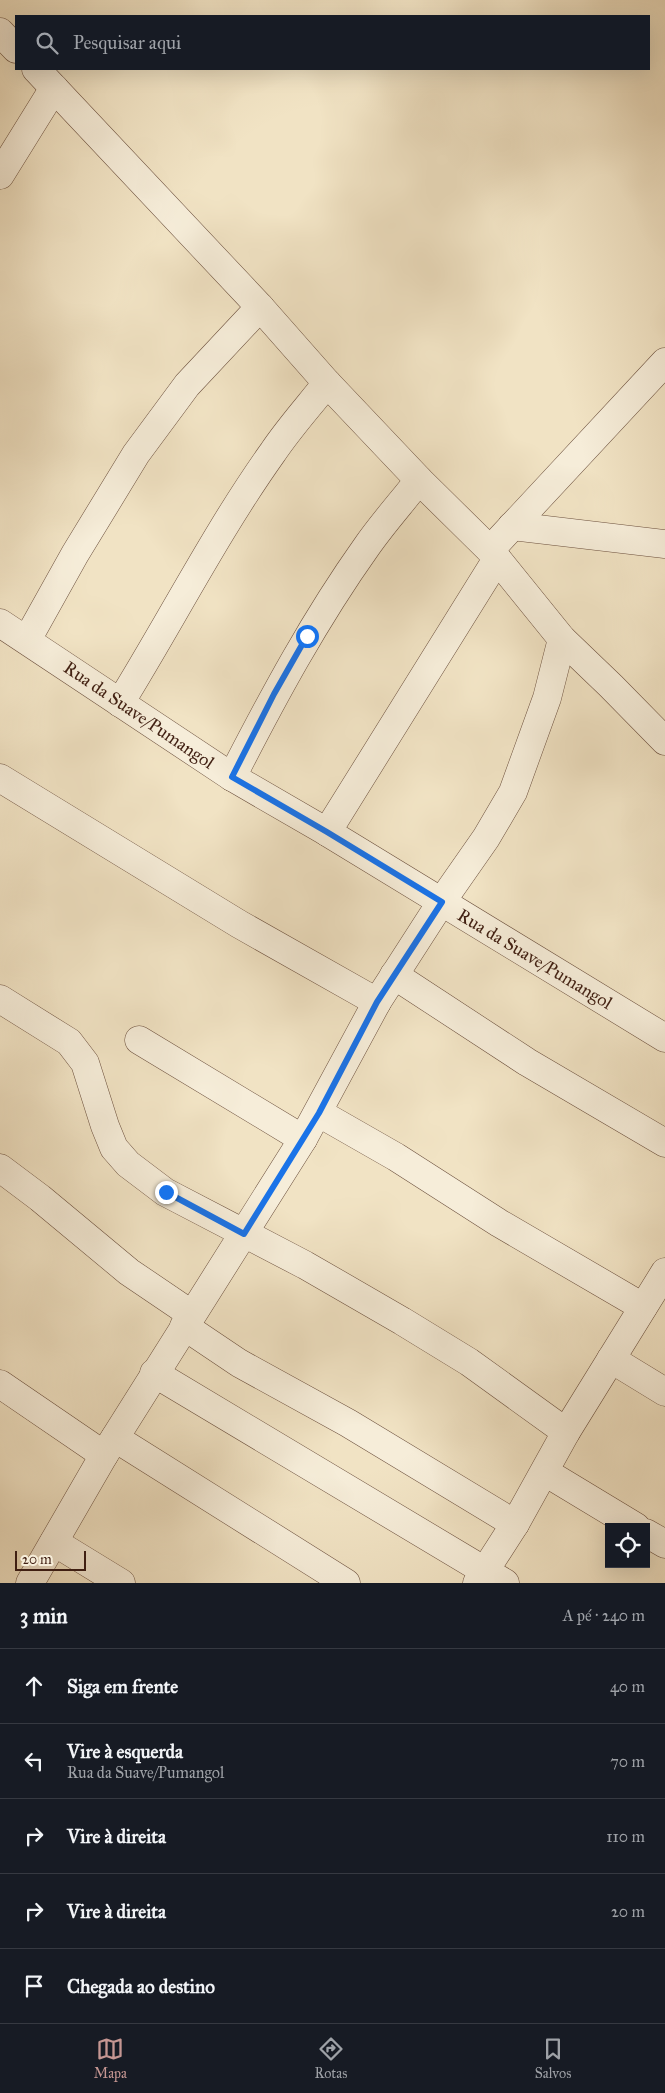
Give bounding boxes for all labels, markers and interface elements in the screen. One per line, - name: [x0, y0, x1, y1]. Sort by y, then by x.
- search box: [15, 15, 650, 70]
- icon: search: [33, 29, 61, 57]
- text: Pesquisar aqui: [73, 31, 181, 54]
- route start: [296, 625, 319, 648]
- street label: Rua da Suave/Pumangol: [59, 656, 219, 775]
- street label: Rua da Suave/Pumangol: [453, 904, 617, 1015]
- route end: [155, 1181, 178, 1204]
- map controls: [605, 1523, 650, 1568]
- button: locate: [605, 1523, 650, 1568]
- scale bar: [15, 1548, 86, 1571]
- text: 20 m: [22, 1551, 52, 1568]
- text: 3 min: [20, 1603, 68, 1629]
- text: A pé · 240 m: [563, 1606, 645, 1625]
- icon: ahead: [20, 1672, 48, 1700]
- text: Siga em frente: [67, 1675, 178, 1698]
- text: 40 m: [610, 1677, 645, 1696]
- text: Vire à esquerda: [67, 1740, 183, 1763]
- icon: left: [20, 1747, 48, 1775]
- text: 70 m: [610, 1752, 645, 1771]
- text: Rua da Suave/Pumangol: [67, 1763, 224, 1782]
- icon: right: [20, 1822, 48, 1850]
- text: Vire à direita: [67, 1825, 166, 1848]
- text: 110 m: [606, 1827, 645, 1846]
- icon: right: [20, 1897, 48, 1925]
- text: Vire à direita: [67, 1900, 166, 1923]
- text: 20 m: [611, 1902, 645, 1921]
- icon: arrive: [20, 1972, 48, 2000]
- text: Chegada ao destino: [67, 1975, 215, 1998]
- tab: Mapa: [94, 2035, 127, 2082]
- tab: Rotas: [314, 2035, 347, 2082]
- tab: Salvos: [535, 2035, 571, 2082]

